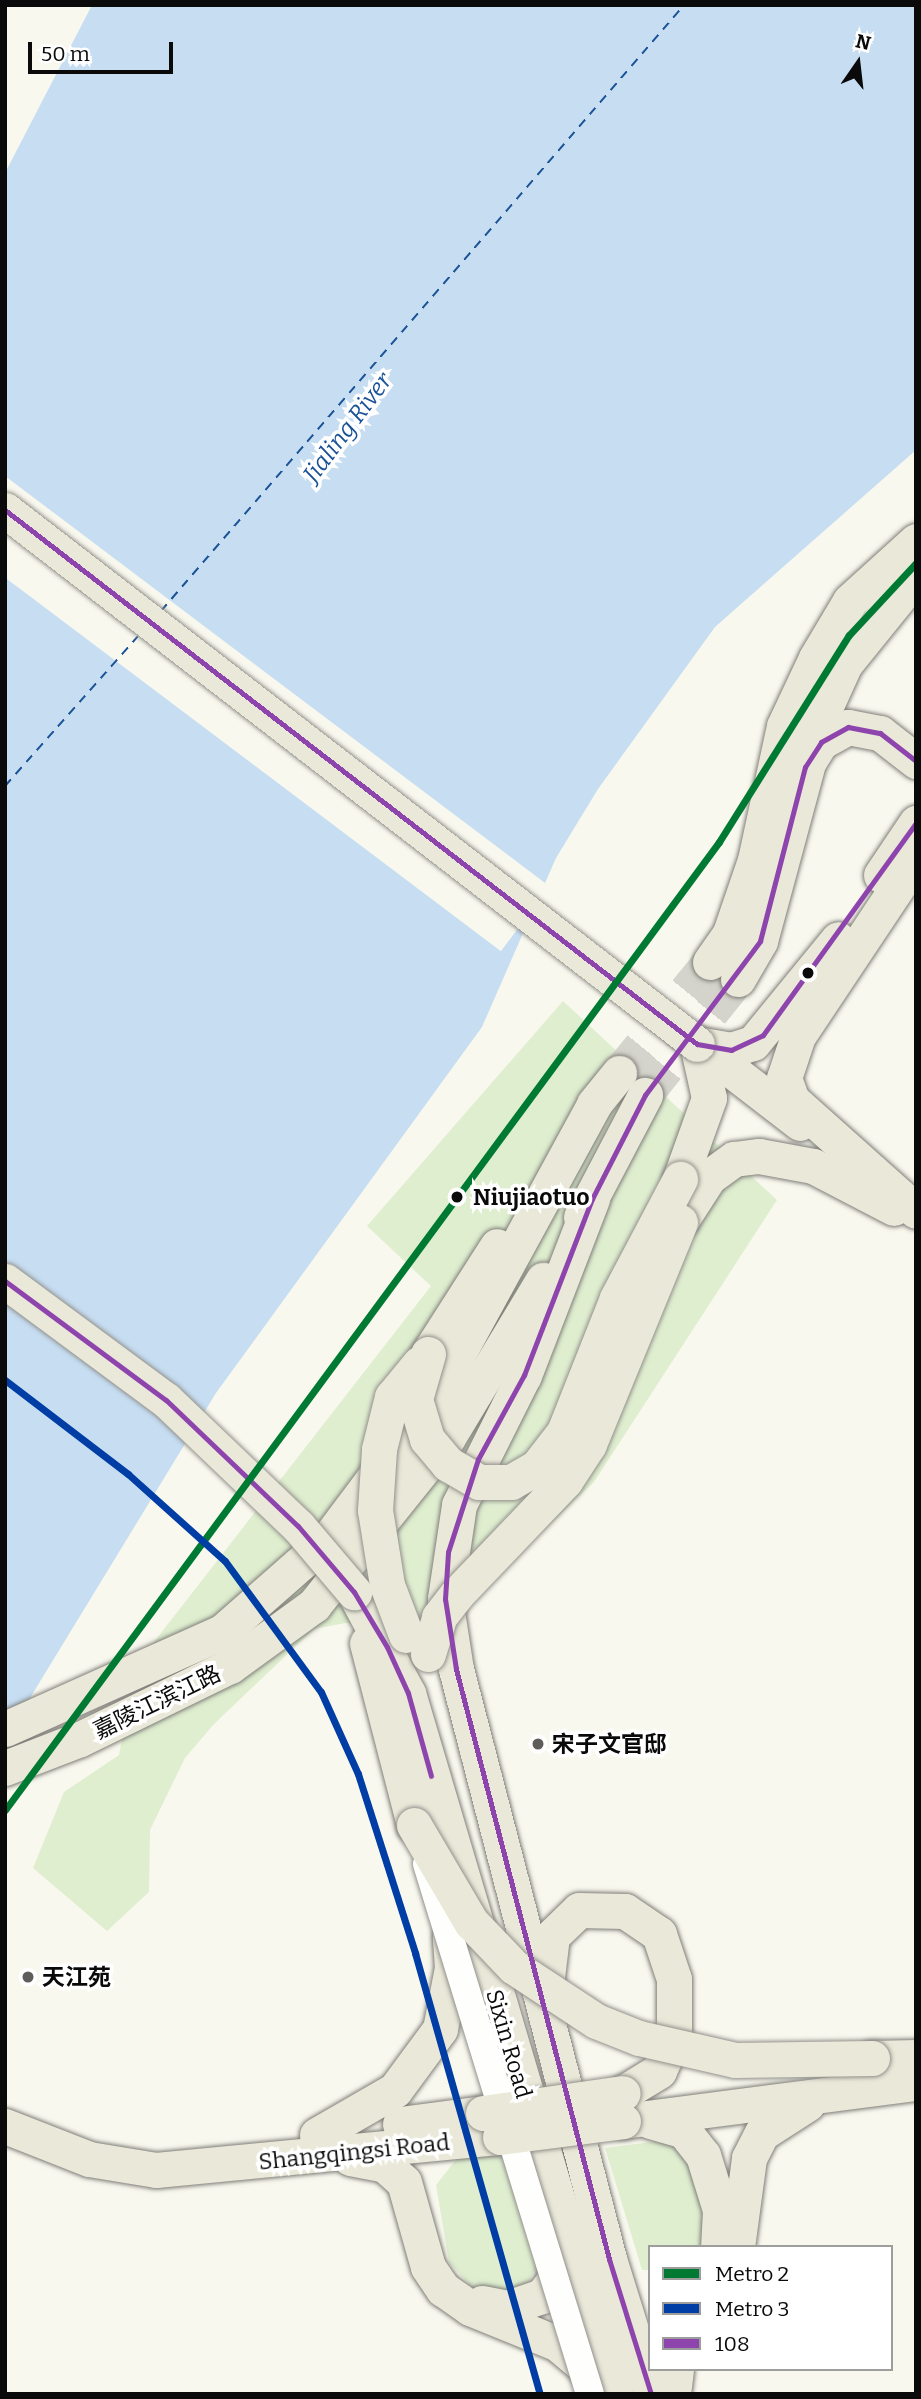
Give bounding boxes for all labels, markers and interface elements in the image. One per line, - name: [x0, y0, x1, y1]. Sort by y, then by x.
- scale bar: [32, 28, 177, 72]
- north arrow: [823, 28, 893, 98]
- text: N: [853, 29, 873, 55]
- text: 50 m: [41, 41, 90, 67]
- water label: Jialing River: [297, 367, 399, 489]
- unlabelled marker: [801, 966, 815, 980]
- place label: Niujiaotuo: [473, 1183, 590, 1211]
- marker: Niujiaotuo: [447, 1187, 467, 1207]
- street label: 嘉陵江滨江路: [89, 1659, 225, 1745]
- place label: 宋子文官邸: [552, 1730, 667, 1758]
- marker: 宋子文官邸: [530, 1736, 546, 1752]
- place label: 天江苑: [42, 1963, 111, 1991]
- marker: 天江苑: [20, 1969, 36, 1985]
- street label: Sixin Road: [480, 1986, 538, 2102]
- street label: Shangqingsi Road: [257, 2128, 451, 2176]
- legend: [648, 2245, 893, 2371]
- text: Metro 2: [715, 2261, 789, 2287]
- text: Metro 3: [715, 2296, 790, 2322]
- text: 108: [715, 2331, 750, 2357]

